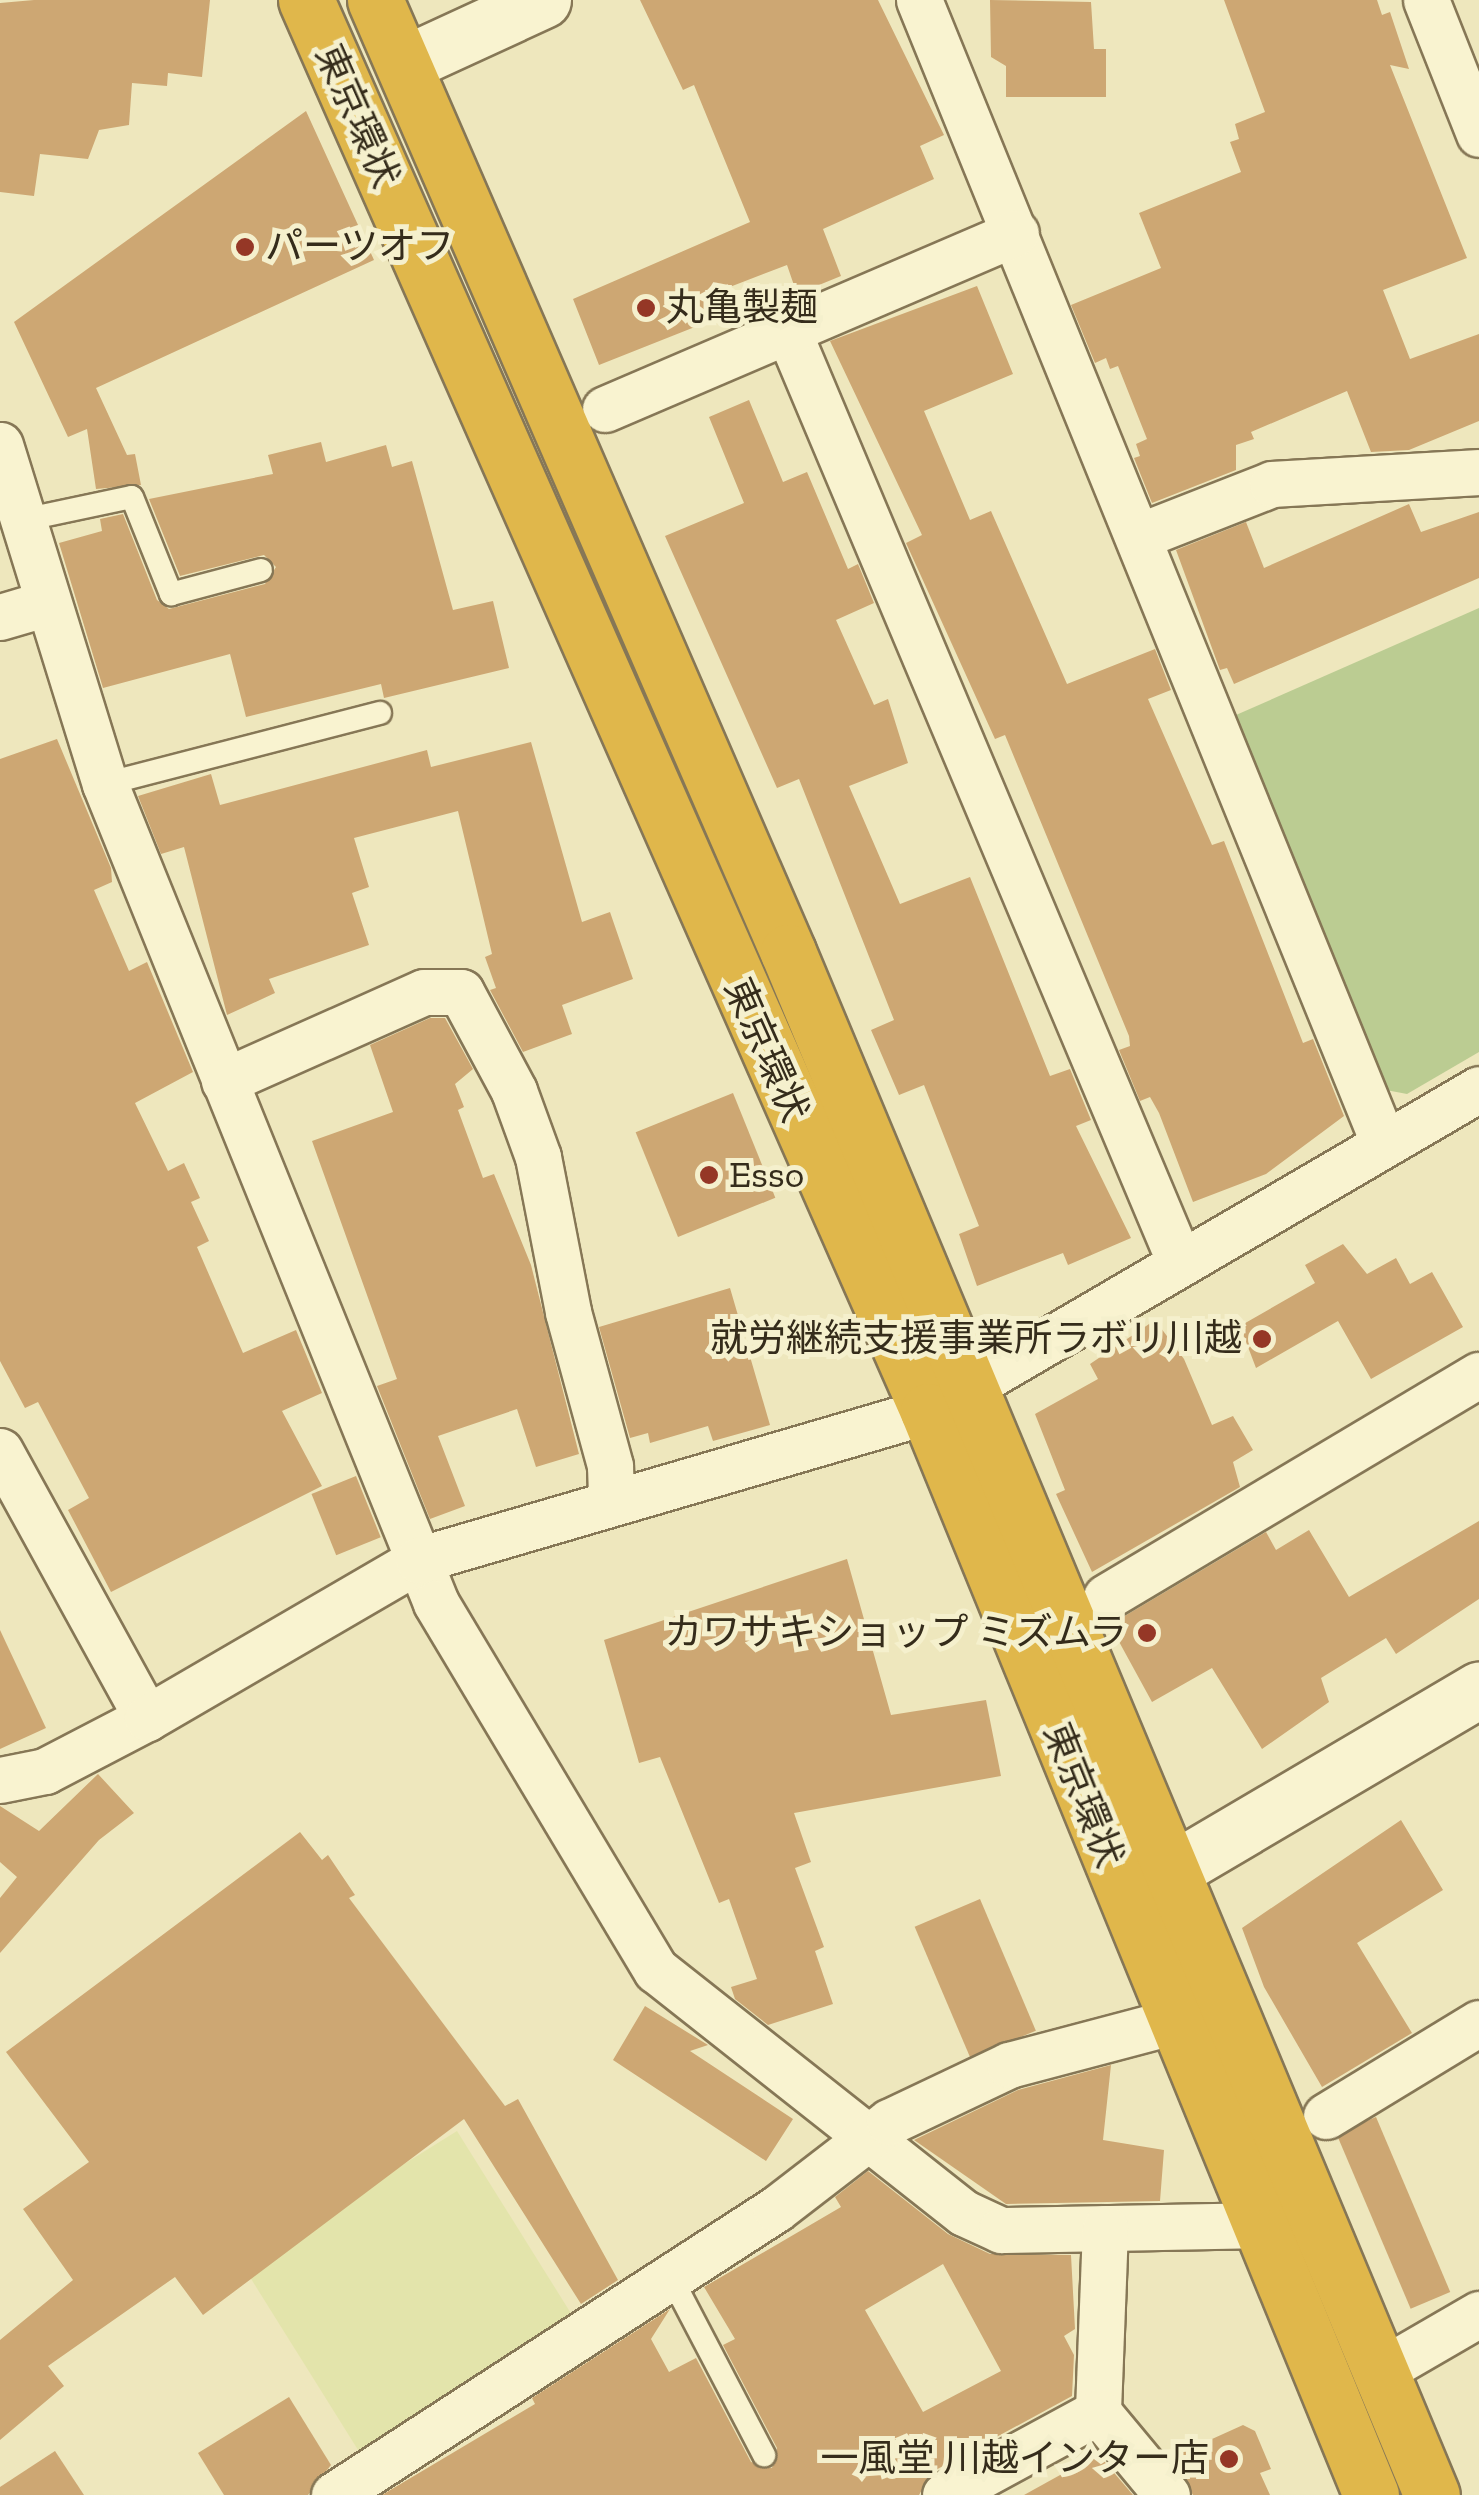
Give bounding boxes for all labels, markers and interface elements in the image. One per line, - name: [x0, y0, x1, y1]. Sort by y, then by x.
- street label: 東京環状: [305, 37, 409, 195]
- place label: パーツオフ: [265, 224, 455, 270]
- marker: パーツオフ: [234, 236, 256, 258]
- place label: 丸亀製麺: [666, 285, 818, 331]
- marker: 丸亀製麺: [635, 297, 657, 319]
- street label: 東京環状: [714, 971, 818, 1129]
- place label: Esso: [729, 1152, 804, 1198]
- marker: Esso: [698, 1164, 720, 1186]
- place label: 就労継続支援事業所ラボリ川越: [710, 1316, 1242, 1362]
- marker: 就労継続支援事業所ラボリ川越: [1251, 1328, 1273, 1350]
- place label: カワサキショップ ミズムラ: [662, 1610, 1127, 1656]
- marker: カワサキショップ ミズムラ: [1136, 1622, 1158, 1644]
- street label: 東京環状: [1033, 1716, 1133, 1874]
- place label: 一風堂 川越インター店: [820, 2436, 1209, 2482]
- marker: 一風堂 川越インター店: [1218, 2448, 1240, 2470]

